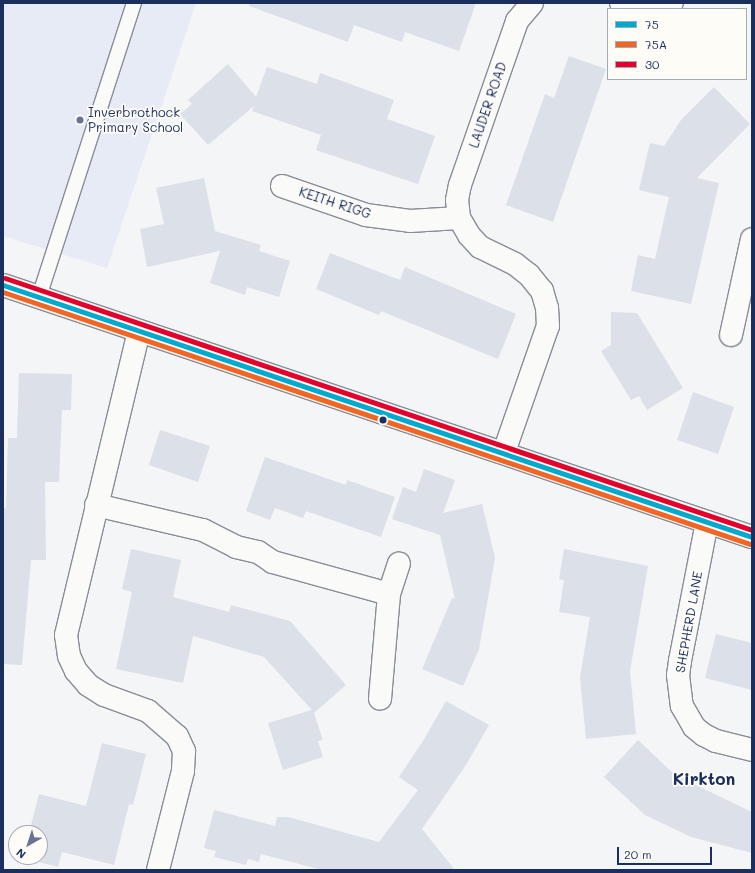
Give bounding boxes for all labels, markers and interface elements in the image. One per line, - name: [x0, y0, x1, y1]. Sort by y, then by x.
- legend: [607, 8, 747, 80]
- text: 75: [645, 16, 659, 32]
- text: 75A: [645, 36, 667, 52]
- text: 30: [645, 56, 659, 72]
- street label: LAUDER ROAD: [466, 60, 510, 150]
- place label: Inverbrothock Primary School: [88, 105, 183, 136]
- marker: Inverbrothock Primary School: [75, 115, 85, 125]
- street label: KEITH RIGG: [297, 184, 373, 222]
- unlabelled marker: [378, 415, 388, 425]
- street label: SHEPHERD LANE: [672, 570, 706, 674]
- district label: Kirkton: [673, 769, 735, 789]
- north arrow: [8, 825, 48, 865]
- scale bar: [619, 839, 714, 865]
- text: N: [13, 845, 29, 862]
- text: 20 m: [624, 846, 652, 862]

